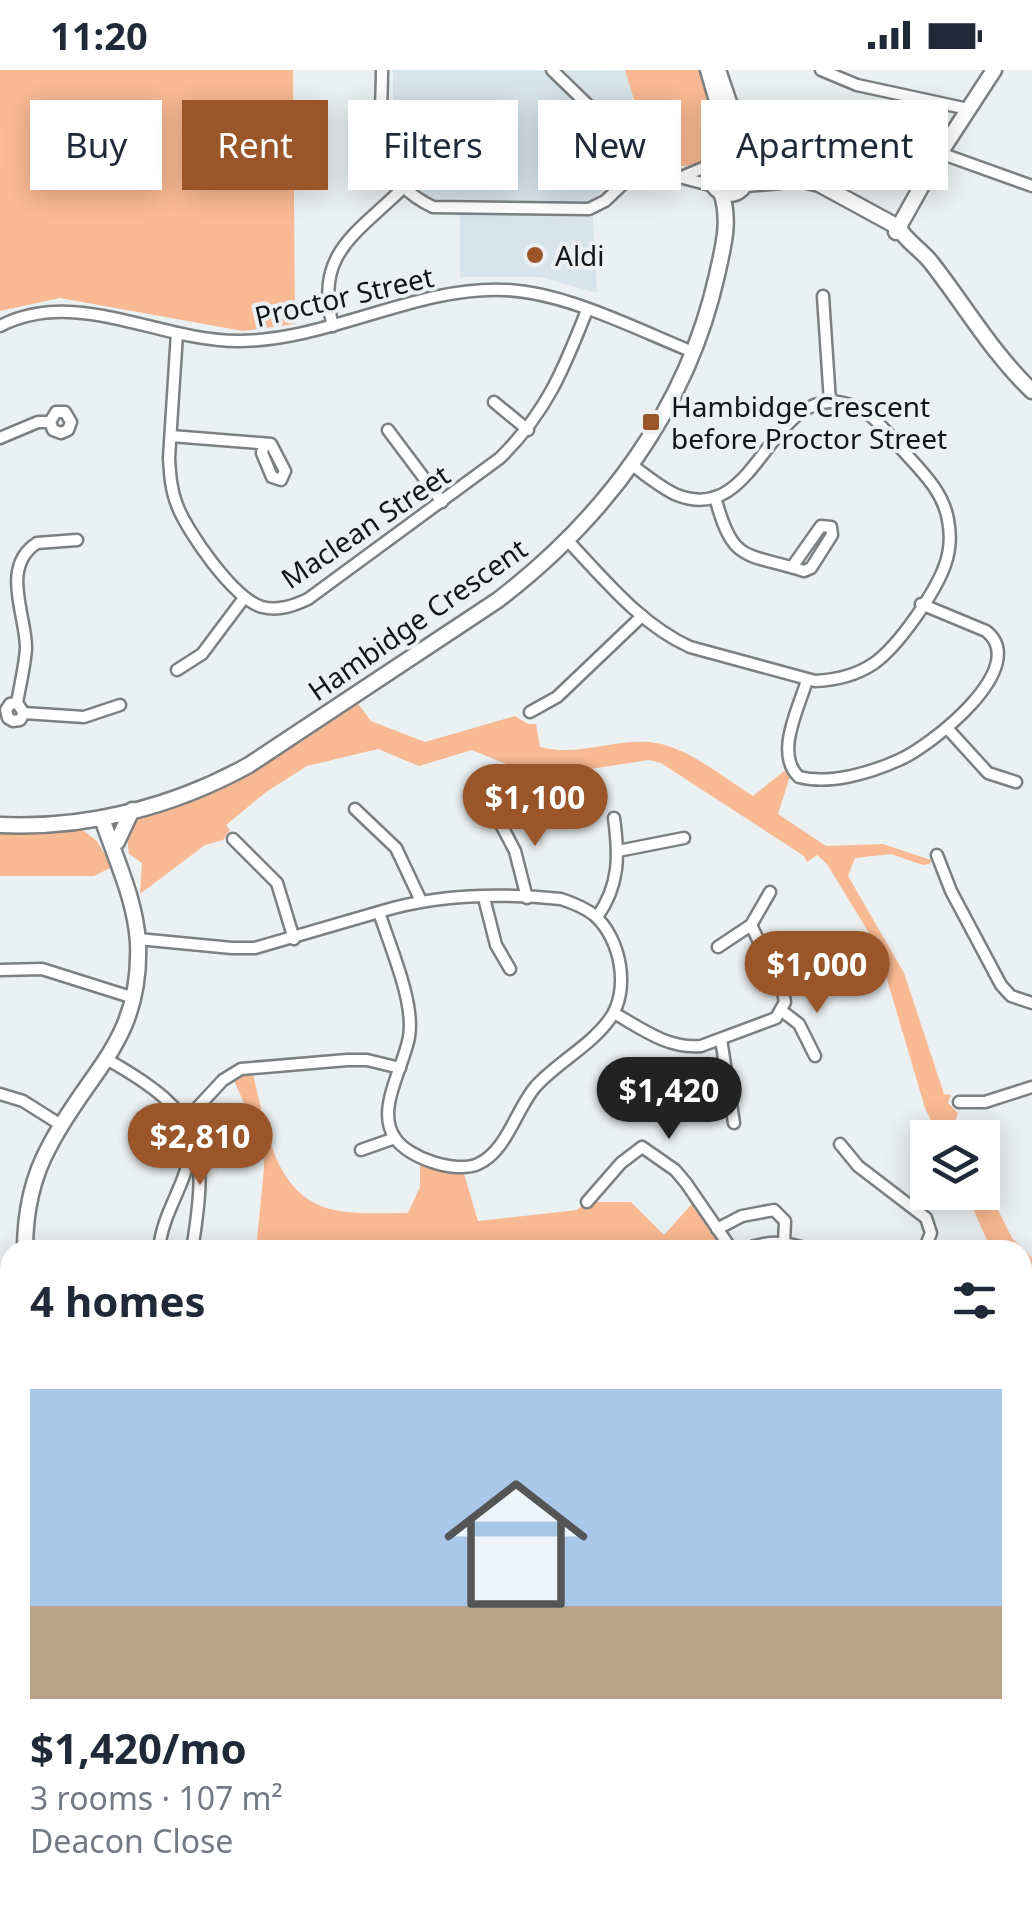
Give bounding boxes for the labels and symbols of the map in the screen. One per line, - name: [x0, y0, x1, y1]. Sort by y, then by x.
- place label: Aldi: [555, 236, 605, 274]
- marker: Aldi: [524, 244, 546, 266]
- street label: Proctor Street: [251, 257, 437, 335]
- place label: Hambidge Crescent before Proctor Street: [671, 387, 947, 457]
- marker: Hambidge Crescent before Proctor Street: [640, 411, 662, 433]
- street label: Maclean Street: [273, 455, 457, 597]
- street label: Hambidge Crescent: [300, 529, 534, 709]
- pin: $1,100: [454, 764, 616, 849]
- pin: $1,000: [736, 931, 898, 1016]
- pin: $1,420: [588, 1057, 750, 1142]
- pin: $2,810: [119, 1103, 281, 1188]

